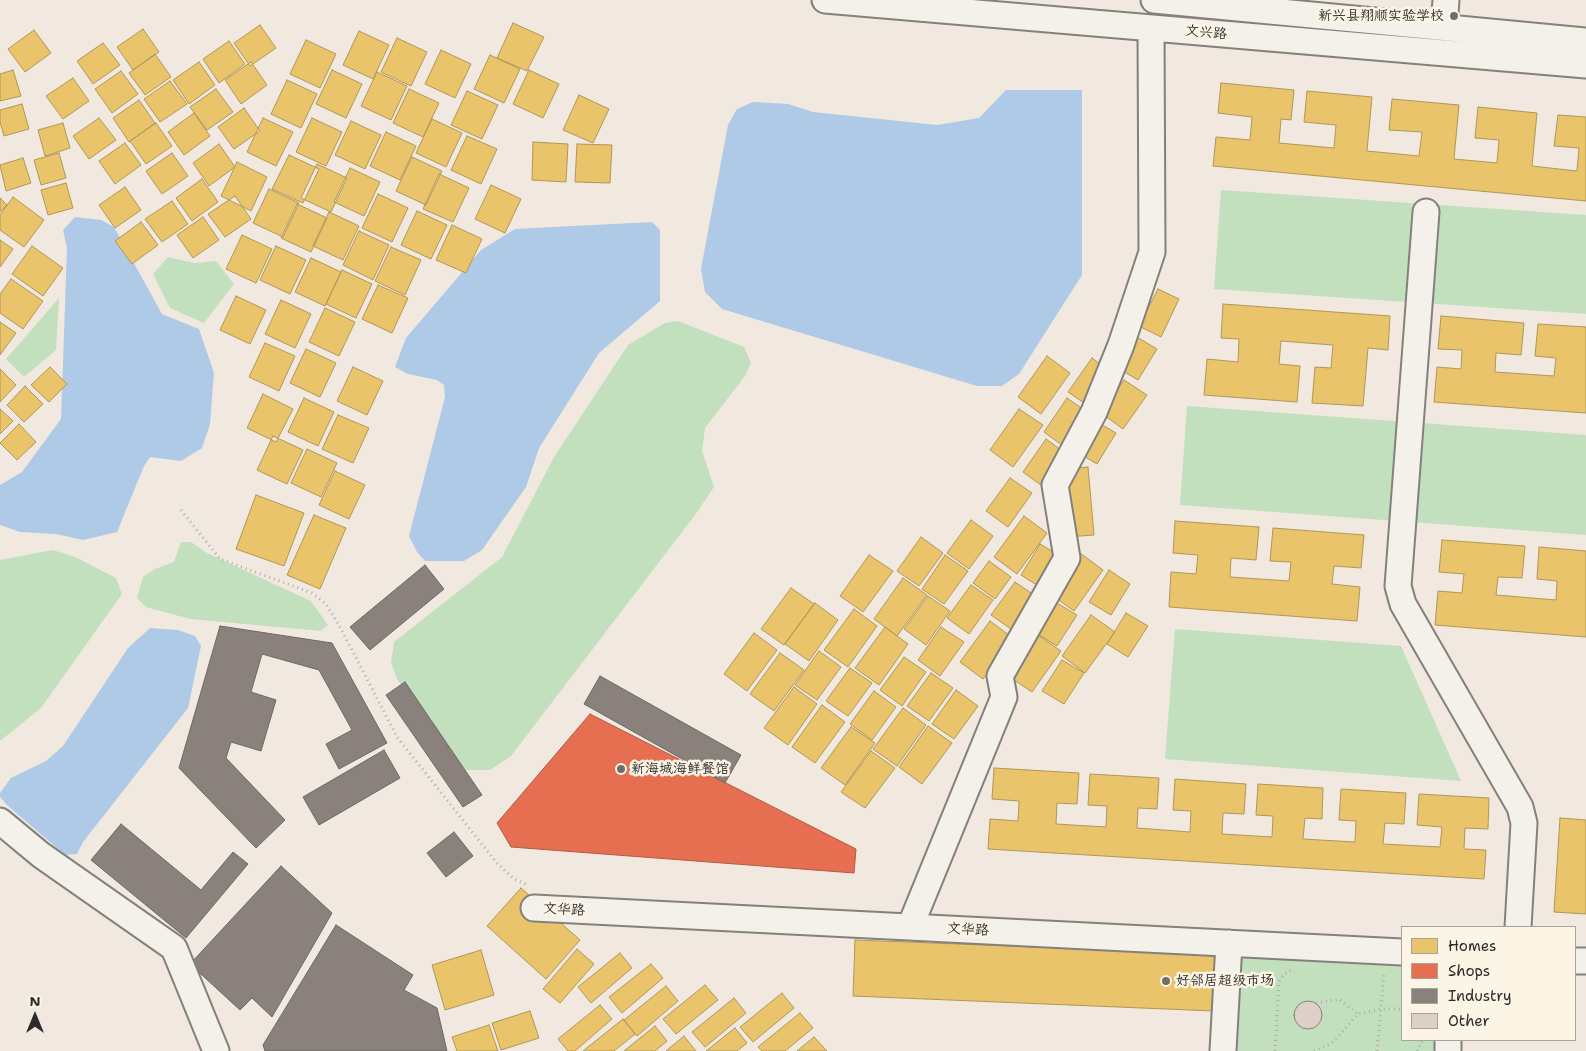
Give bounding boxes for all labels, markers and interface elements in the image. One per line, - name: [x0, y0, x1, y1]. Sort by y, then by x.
- place label: 新兴县翔顺实验学校: [1318, 8, 1444, 24]
- marker: 新兴县翔顺实验学校: [1448, 10, 1460, 22]
- street label: 文兴路: [1184, 23, 1228, 43]
- place label: 新海城海鲜餐馆: [631, 761, 729, 777]
- marker: 新海城海鲜餐馆: [615, 763, 627, 775]
- street label: 文华路: [543, 901, 585, 919]
- street label: 文华路: [947, 921, 989, 939]
- legend: [1401, 926, 1576, 1041]
- text: Homes: [1448, 936, 1496, 956]
- text: Shops: [1448, 961, 1490, 981]
- place label: 好邻居超级市场: [1176, 973, 1274, 989]
- marker: 好邻居超级市场: [1160, 975, 1172, 987]
- text: Industry: [1448, 986, 1512, 1006]
- north arrow: [10, 991, 60, 1041]
- text: N: [29, 992, 41, 1010]
- text: Other: [1448, 1011, 1490, 1031]

